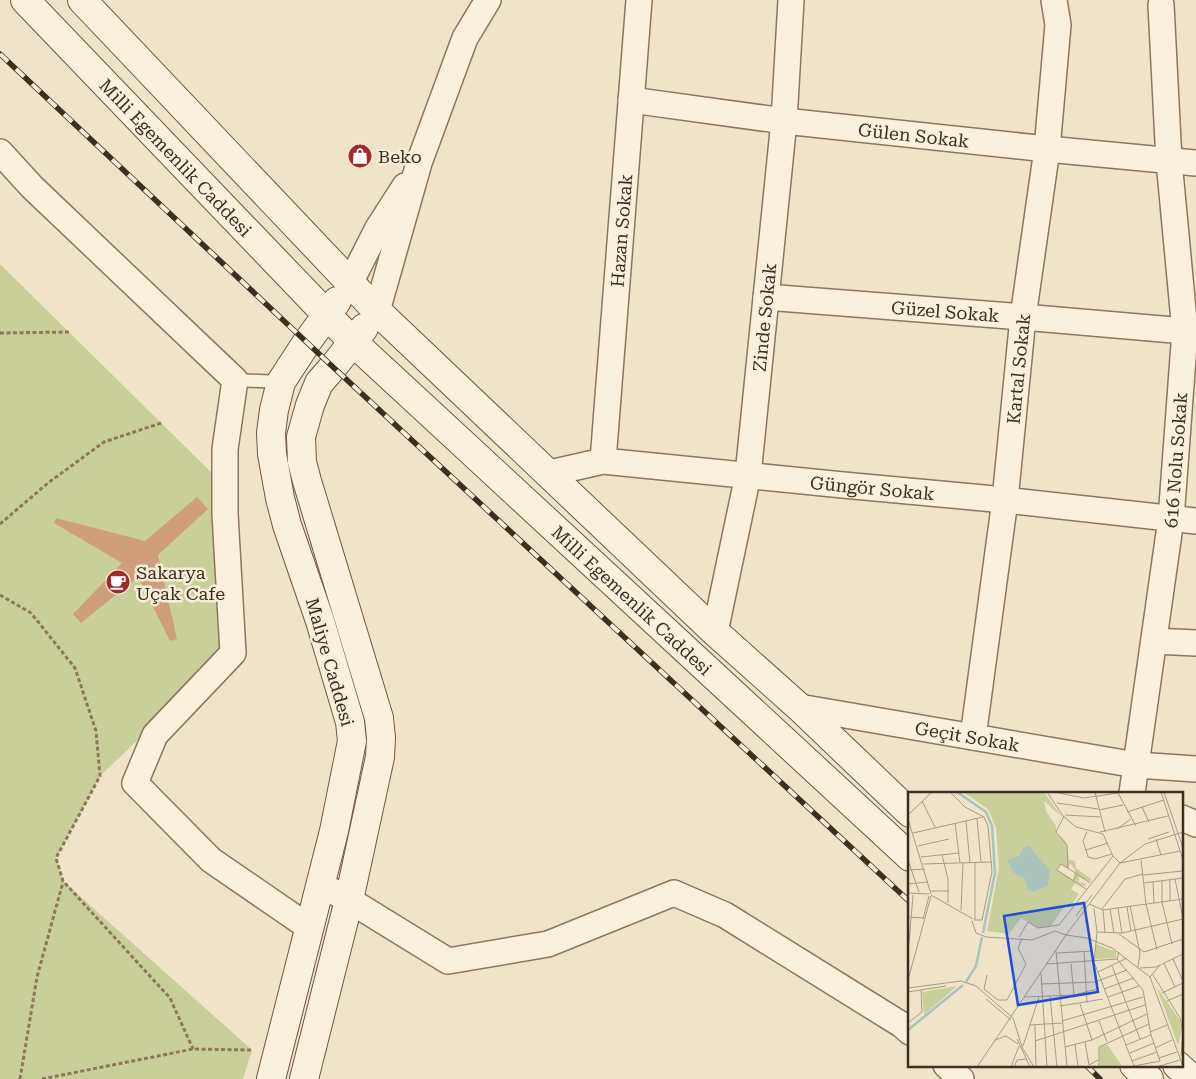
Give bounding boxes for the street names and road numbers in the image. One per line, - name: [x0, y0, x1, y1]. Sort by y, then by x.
- street label: Milli Egemenlik Caddesi: [96, 74, 256, 241]
- street label: Gülen Sokak: [857, 118, 971, 151]
- street label: Hazan Sokak: [606, 173, 636, 288]
- street label: Zinde Sokak: [748, 262, 780, 373]
- street label: Güzel Sokak: [891, 296, 1000, 326]
- street label: Kartal Sokak: [1002, 312, 1034, 425]
- street label: 616 Nolu Sokak: [1159, 391, 1191, 529]
- street label: Güngör Sokak: [809, 471, 935, 504]
- street label: Milli Egemenlik Caddesi: [548, 521, 717, 679]
- street label: Maliye Caddesi: [302, 595, 358, 729]
- street label: Geçit Sokak: [914, 717, 1022, 755]

